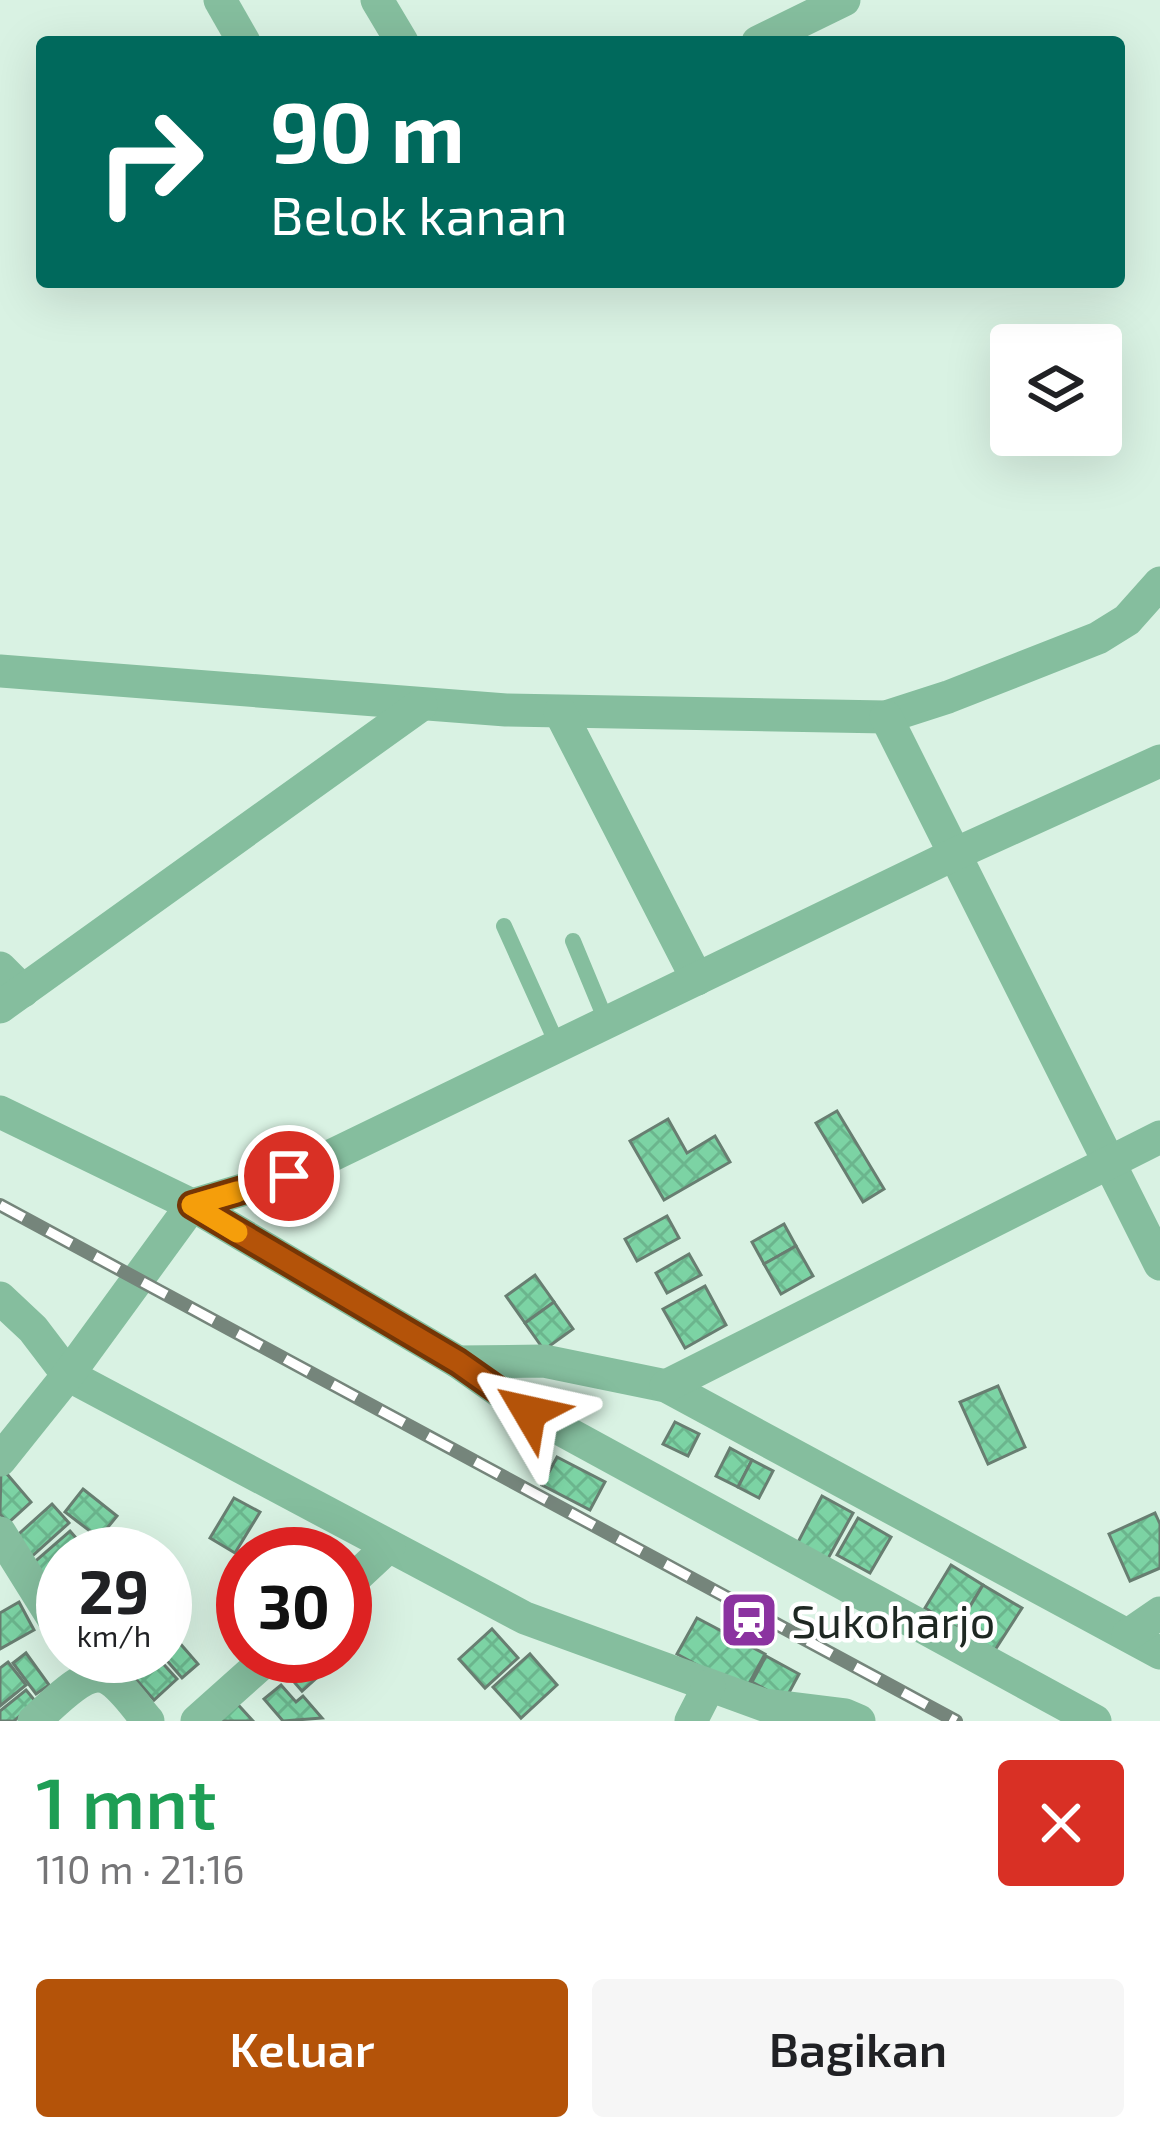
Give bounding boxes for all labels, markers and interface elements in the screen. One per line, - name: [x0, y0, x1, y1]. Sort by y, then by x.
- text: 90 m: [270, 79, 465, 180]
- icon: right: [72, 84, 228, 240]
- text: Belok kanan: [270, 181, 568, 246]
- map controls: [990, 324, 1122, 456]
- button: layers: [990, 324, 1122, 456]
- pin: [238, 1125, 340, 1227]
- icon: arrive: [256, 1143, 322, 1209]
- position arrow: [466, 1349, 592, 1475]
- speed limit sign: 30: [216, 1527, 372, 1683]
- text: 29: [79, 1554, 149, 1626]
- station icon: Sukoharjo: [718, 1589, 780, 1651]
- place label: Sukoharjo: [791, 1593, 995, 1648]
- text: km/h: [77, 1617, 151, 1653]
- text: 1 mnt: [36, 1757, 216, 1843]
- button: close: [998, 1760, 1124, 1886]
- text: 110 m · 21:16: [36, 1845, 245, 1892]
- button: Keluar: [36, 1979, 568, 2117]
- button: Bagikan: [592, 1979, 1124, 2117]

